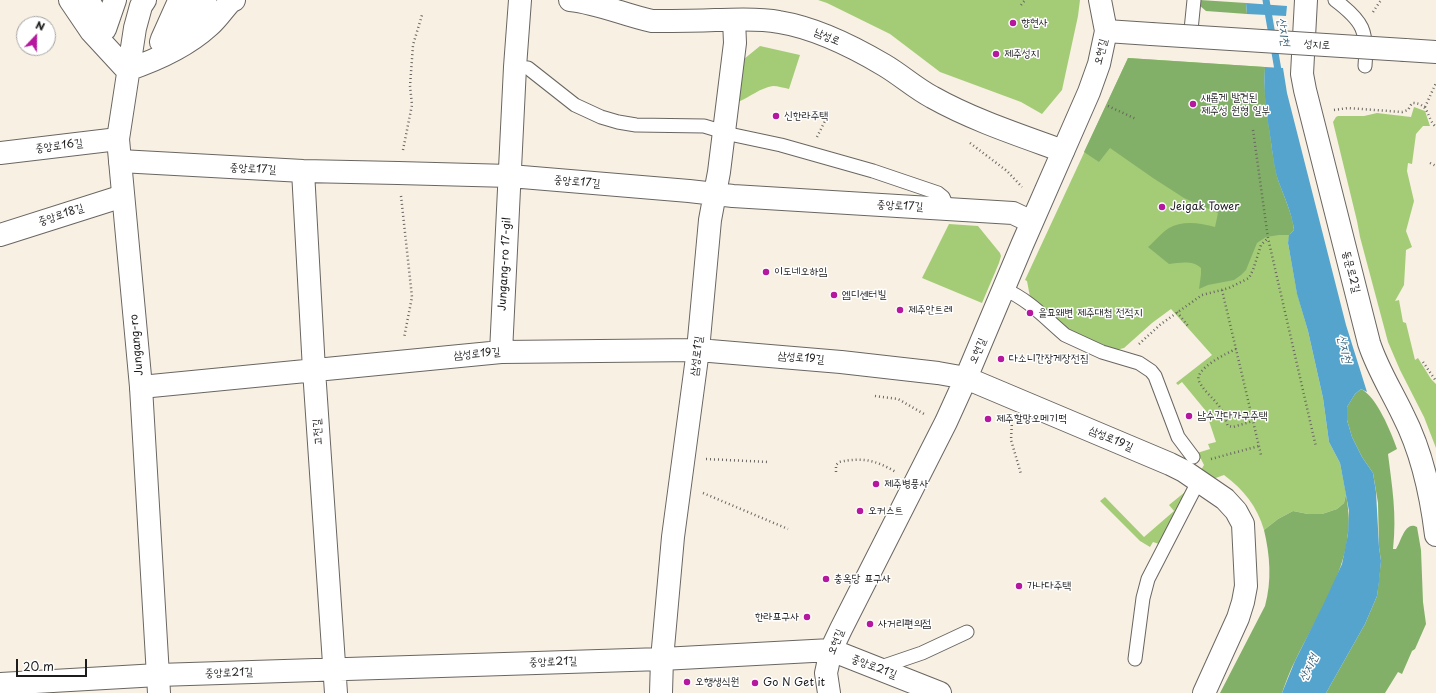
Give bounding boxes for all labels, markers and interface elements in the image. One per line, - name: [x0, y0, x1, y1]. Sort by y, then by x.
- north arrow: [16, 16, 56, 56]
- text: N: [33, 16, 48, 35]
- place label: 향현사: [1021, 16, 1048, 30]
- water label: 산지천: [1273, 16, 1293, 48]
- marker: 향현사: [1008, 18, 1018, 28]
- street label: 남성로: [812, 26, 842, 48]
- street label: 성지로: [1303, 37, 1331, 53]
- street label: 오현길: [1092, 38, 1110, 66]
- place label: 제주성지: [1004, 47, 1039, 61]
- marker: 제주성지: [991, 49, 1001, 59]
- place label: 새롭게 발견된 제주성 원형 일부: [1201, 91, 1270, 117]
- marker: 새롭게 발견된 제주성 원형 일부: [1188, 99, 1198, 109]
- place label: 신한라주택: [784, 109, 828, 123]
- marker: 신한라주택: [771, 111, 781, 121]
- street label: 중앙로16길: [34, 137, 84, 155]
- street label: 중앙로17길: [229, 161, 277, 177]
- street label: 중앙로17길: [553, 173, 601, 191]
- street label: 중앙로17길: [876, 198, 924, 214]
- place label: Jeigak Tower: [1170, 200, 1239, 214]
- street label: 중앙로18길: [37, 201, 85, 229]
- marker: Jeigak Tower: [1157, 202, 1167, 212]
- street label: Jungang-ro 17-gil: [496, 217, 514, 311]
- street label: 동문로2길: [1339, 249, 1363, 295]
- place label: 이도네오하임: [774, 265, 827, 279]
- marker: 이도네오하임: [761, 267, 771, 277]
- place label: 엠디센터빌: [842, 288, 886, 302]
- marker: 엠디센터빌: [829, 290, 839, 300]
- place label: 제주안트레: [908, 303, 952, 317]
- marker: 제주안트레: [895, 305, 905, 315]
- place label: 을묘왜변 제주대첩 전적지: [1038, 306, 1143, 320]
- marker: 을묘왜변 제주대첩 전적지: [1025, 308, 1035, 318]
- street label: Jungang-ro: [128, 314, 146, 376]
- water label: 산지천: [1334, 333, 1354, 365]
- street label: 삼성로1길: [688, 335, 706, 377]
- street label: 오현길: [967, 336, 989, 366]
- street label: 삼성로19길: [453, 345, 501, 363]
- street label: 삼성로19길: [777, 349, 825, 367]
- place label: 다소니간장게장전집: [1009, 352, 1089, 366]
- marker: 다소니간장게장전집: [996, 354, 1006, 364]
- place label: 남수각다가구주택: [1197, 409, 1268, 423]
- marker: 남수각다가구주택: [1184, 411, 1194, 421]
- place label: 제주할망오메기떡: [996, 412, 1067, 426]
- marker: 제주할망오메기떡: [983, 414, 993, 424]
- street label: 고전길: [310, 418, 326, 446]
- street label: 삼성로19길: [1087, 424, 1135, 454]
- place label: 제주병풍사: [884, 477, 928, 491]
- marker: 제주병풍사: [871, 479, 881, 489]
- place label: 오커스트: [868, 504, 903, 518]
- marker: 오커스트: [855, 506, 865, 516]
- place label: 충옥당 표구사: [834, 572, 891, 586]
- marker: 충옥당 표구사: [821, 574, 831, 584]
- place label: 가나다주택: [1027, 579, 1071, 593]
- marker: 가나다주택: [1014, 581, 1024, 591]
- place label: 한라표구사: [755, 610, 799, 624]
- marker: 한라표구사: [802, 612, 812, 622]
- place label: 사거리편의점: [878, 617, 931, 631]
- marker: 사거리편의점: [865, 619, 875, 629]
- street label: 오현길: [825, 627, 847, 657]
- scale bar: [18, 651, 89, 677]
- street label: 중앙로21길: [849, 652, 899, 682]
- water label: 산지천: [1296, 652, 1322, 684]
- street label: 중앙로21길: [529, 655, 577, 669]
- text: 20 m: [23, 657, 54, 675]
- street label: 중앙로21길: [205, 666, 253, 680]
- place label: 오행생식원: [695, 675, 739, 689]
- place label: Go N Get it: [763, 676, 825, 690]
- marker: 오행생식원: [682, 677, 692, 687]
- marker: Go N Get it: [750, 678, 760, 688]

